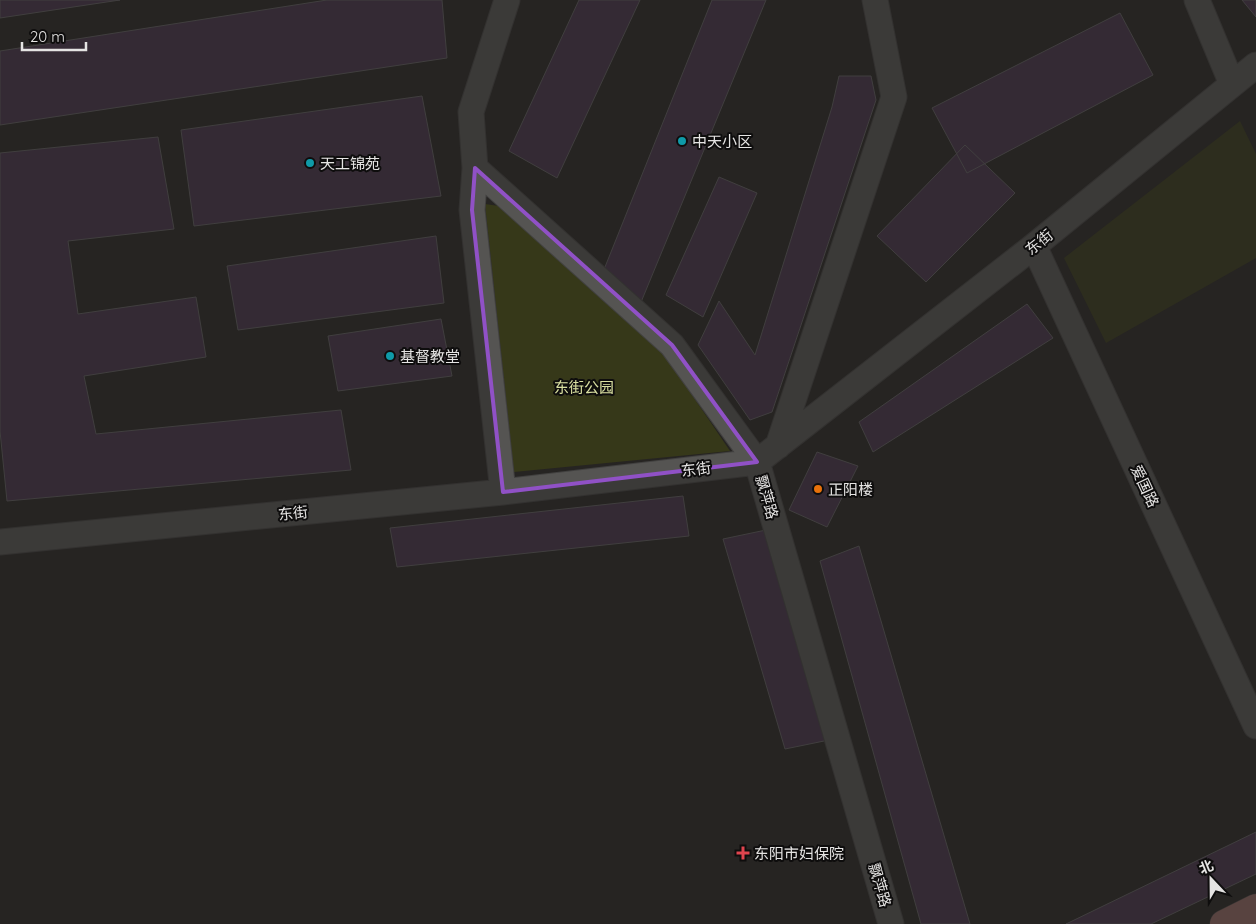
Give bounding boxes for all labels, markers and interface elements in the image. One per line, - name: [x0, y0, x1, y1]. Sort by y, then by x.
- scale bar: [22, 20, 86, 52]
- text: 20 m: [30, 27, 65, 46]
- place label: 中天小区: [692, 132, 752, 151]
- marker: 中天小区: [676, 135, 688, 147]
- place label: 天工锦苑: [320, 154, 380, 173]
- marker: 天工锦苑: [304, 157, 316, 169]
- street label: 东街: [1021, 225, 1057, 259]
- place label: 基督教堂: [400, 347, 460, 366]
- marker: 基督教堂: [384, 350, 396, 362]
- park label: 东街公园: [554, 378, 614, 397]
- street label: 东街: [680, 458, 712, 480]
- street label: 爱国路: [1127, 462, 1163, 510]
- street label: 飘萍路: [752, 473, 782, 521]
- place label: 正阳楼: [828, 480, 873, 499]
- marker: 正阳楼: [812, 483, 824, 495]
- street label: 东街: [277, 502, 309, 524]
- place label: 东阳市妇保院: [754, 844, 844, 863]
- marker: 东阳市妇保院: [736, 846, 750, 860]
- north arrow: [1186, 854, 1236, 904]
- text: 北: [1196, 856, 1216, 878]
- street label: 飘萍路: [865, 861, 895, 909]

